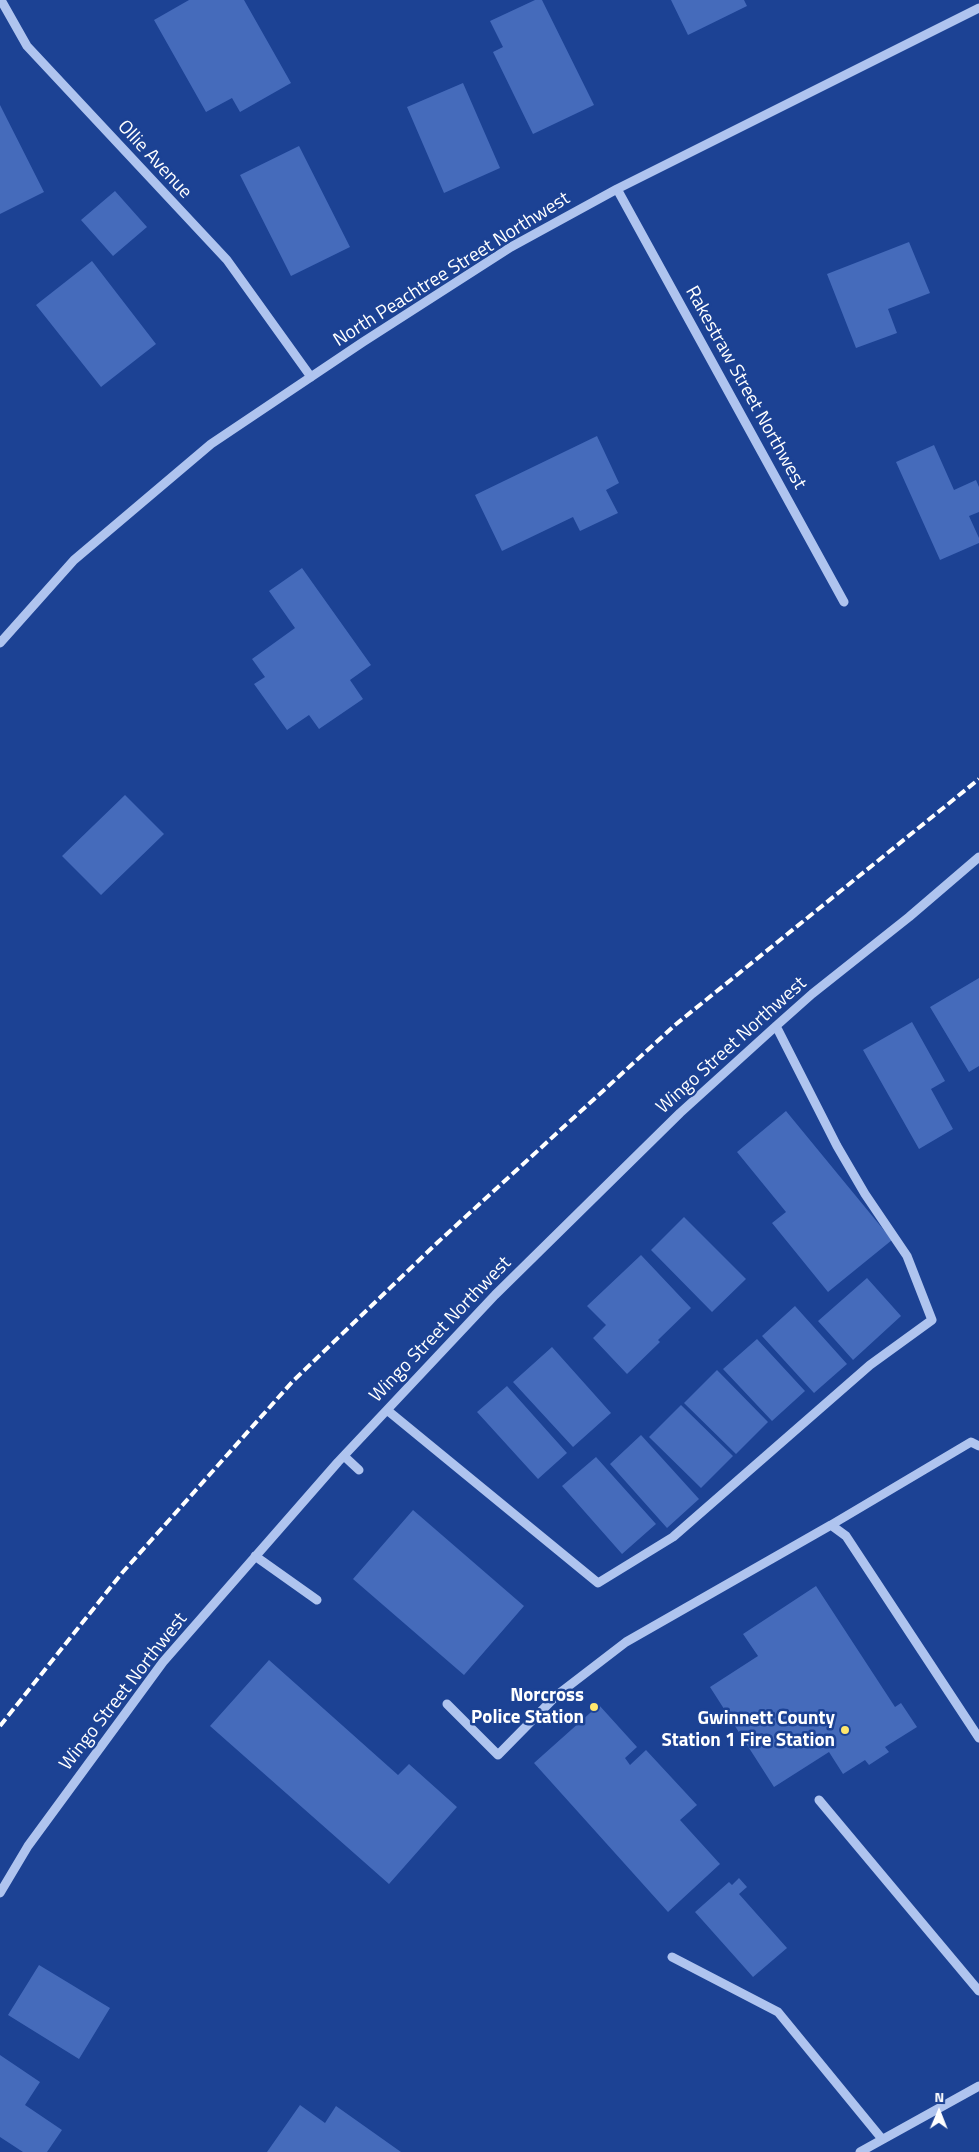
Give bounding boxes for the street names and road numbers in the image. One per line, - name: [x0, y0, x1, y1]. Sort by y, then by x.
- street label: Ollie Avenue: [112, 116, 196, 204]
- street label: North Peachtree Street Northwest: [330, 188, 574, 352]
- street label: Rakestraw Street Northwest: [680, 282, 810, 494]
- street label: Wingo Street Northwest: [652, 973, 812, 1119]
- street label: Wingo Street Northwest: [365, 1252, 517, 1408]
- street label: Wingo Street Northwest: [55, 1609, 193, 1775]

